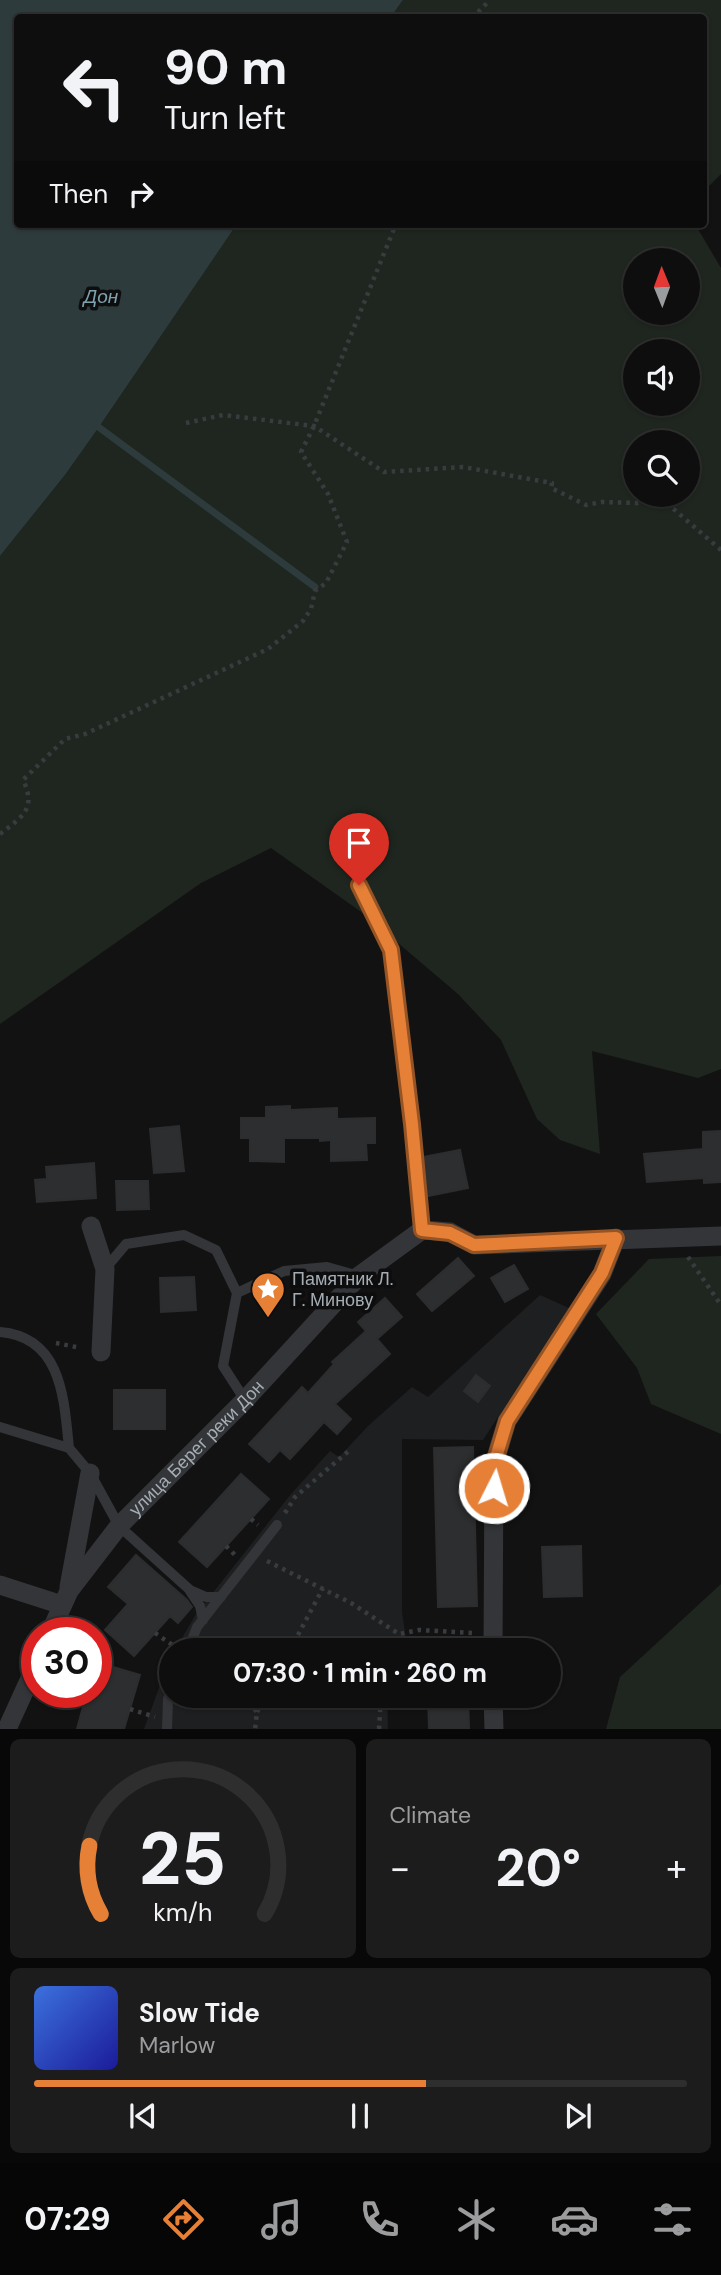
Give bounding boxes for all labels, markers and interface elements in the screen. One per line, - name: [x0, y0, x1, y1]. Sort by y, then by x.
- text: 90 m: [164, 35, 287, 99]
- icon: left: [49, 42, 140, 133]
- text: Turn left: [164, 97, 286, 139]
- icon: right: [122, 175, 160, 213]
- text: Then: [49, 177, 108, 211]
- north arrow: [623, 248, 700, 326]
- map controls: [623, 248, 700, 507]
- water label: Дон: [82, 284, 119, 309]
- button: sound: [623, 339, 700, 416]
- button: search: [623, 430, 700, 507]
- pin: [329, 813, 389, 885]
- icon: arrive: [340, 824, 378, 862]
- place label: Памятник Л. Г. Минову: [292, 1267, 393, 1312]
- place icon: Памятник Л. Г. Минову: [249, 1270, 287, 1319]
- street label: улица Берег реки Дон: [124, 1375, 269, 1521]
- position arrow: [457, 1451, 531, 1525]
- speed limit sign: 30: [21, 1617, 112, 1708]
- text: 07:30 · 1 min · 260 m: [233, 1656, 487, 1690]
- text: Climate: [390, 1800, 471, 1830]
- text: 25: [139, 1813, 226, 1908]
- text: 20°: [496, 1834, 581, 1902]
- text: −: [390, 1843, 410, 1893]
- text: +: [666, 1843, 687, 1893]
- text: km/h: [153, 1896, 212, 1929]
- text: Slow Tide: [139, 1996, 260, 2030]
- text: Marlow: [139, 2030, 215, 2060]
- icon: previous: [124, 2097, 162, 2135]
- icon: pause: [341, 2097, 379, 2135]
- icon: next: [559, 2097, 597, 2135]
- icon: directions: [159, 2195, 208, 2244]
- icon: music: [257, 2195, 306, 2244]
- icon: phone: [355, 2195, 404, 2244]
- icon: climate: [452, 2195, 501, 2244]
- icon: car: [550, 2195, 599, 2244]
- icon: filters: [648, 2195, 697, 2244]
- text: 07:29: [24, 2198, 111, 2240]

